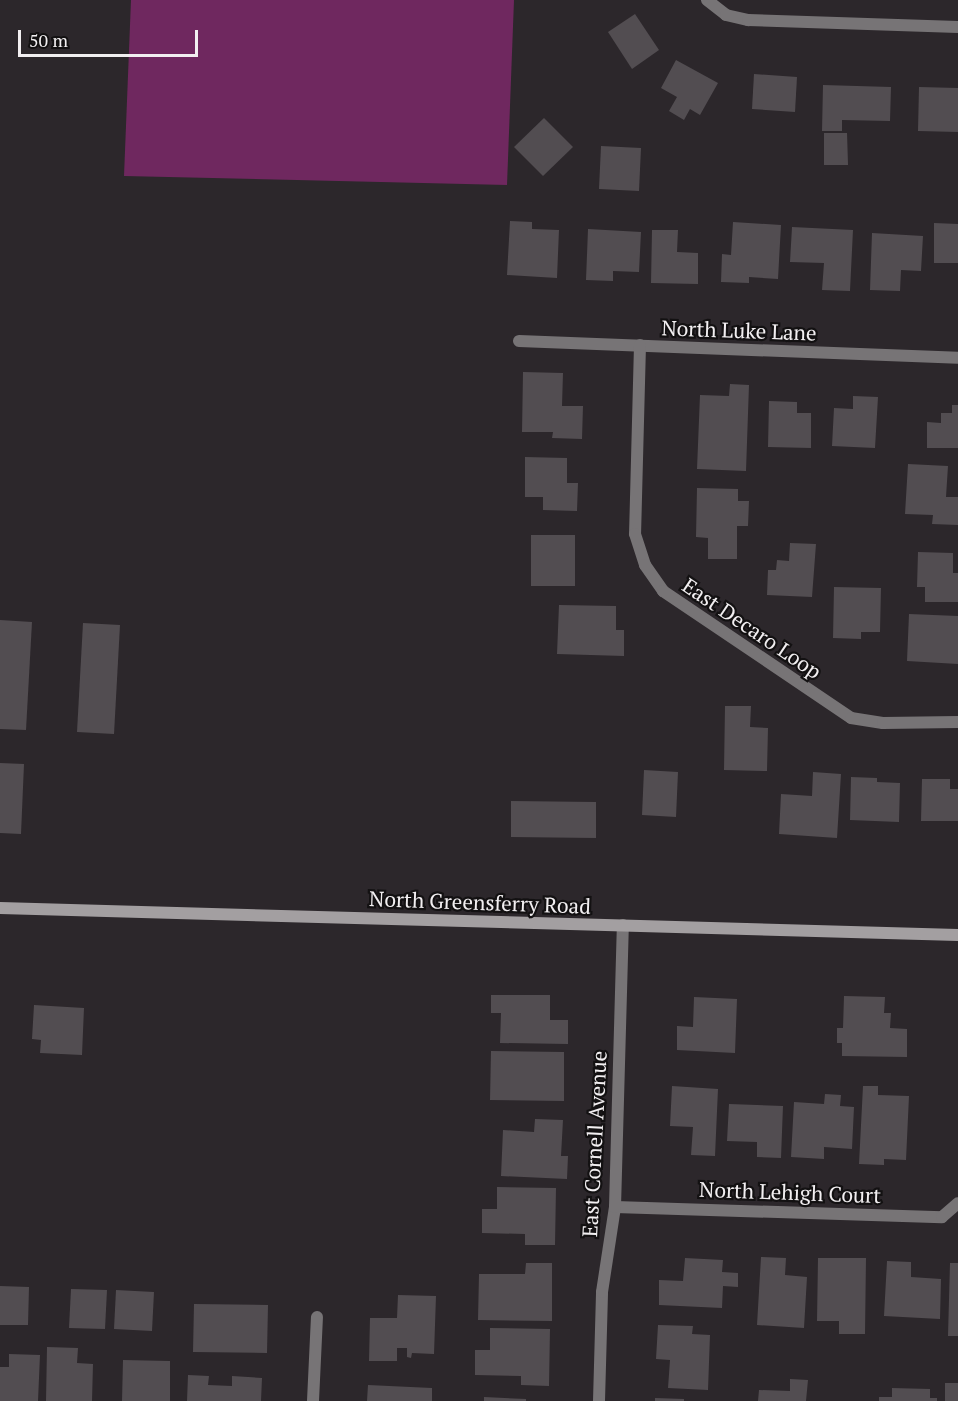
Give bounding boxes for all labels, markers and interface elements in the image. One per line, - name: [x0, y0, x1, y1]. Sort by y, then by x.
- scale bar: [21, 18, 201, 56]
- text: 50 m: [29, 28, 68, 52]
- street label: North Luke Lane: [661, 315, 817, 345]
- street label: East Decaro Loop: [678, 572, 826, 684]
- street label: North Greensferry Road: [369, 886, 591, 918]
- street label: East Cornell Avenue: [577, 1050, 611, 1238]
- street label: North Lehigh Court: [699, 1176, 881, 1208]

